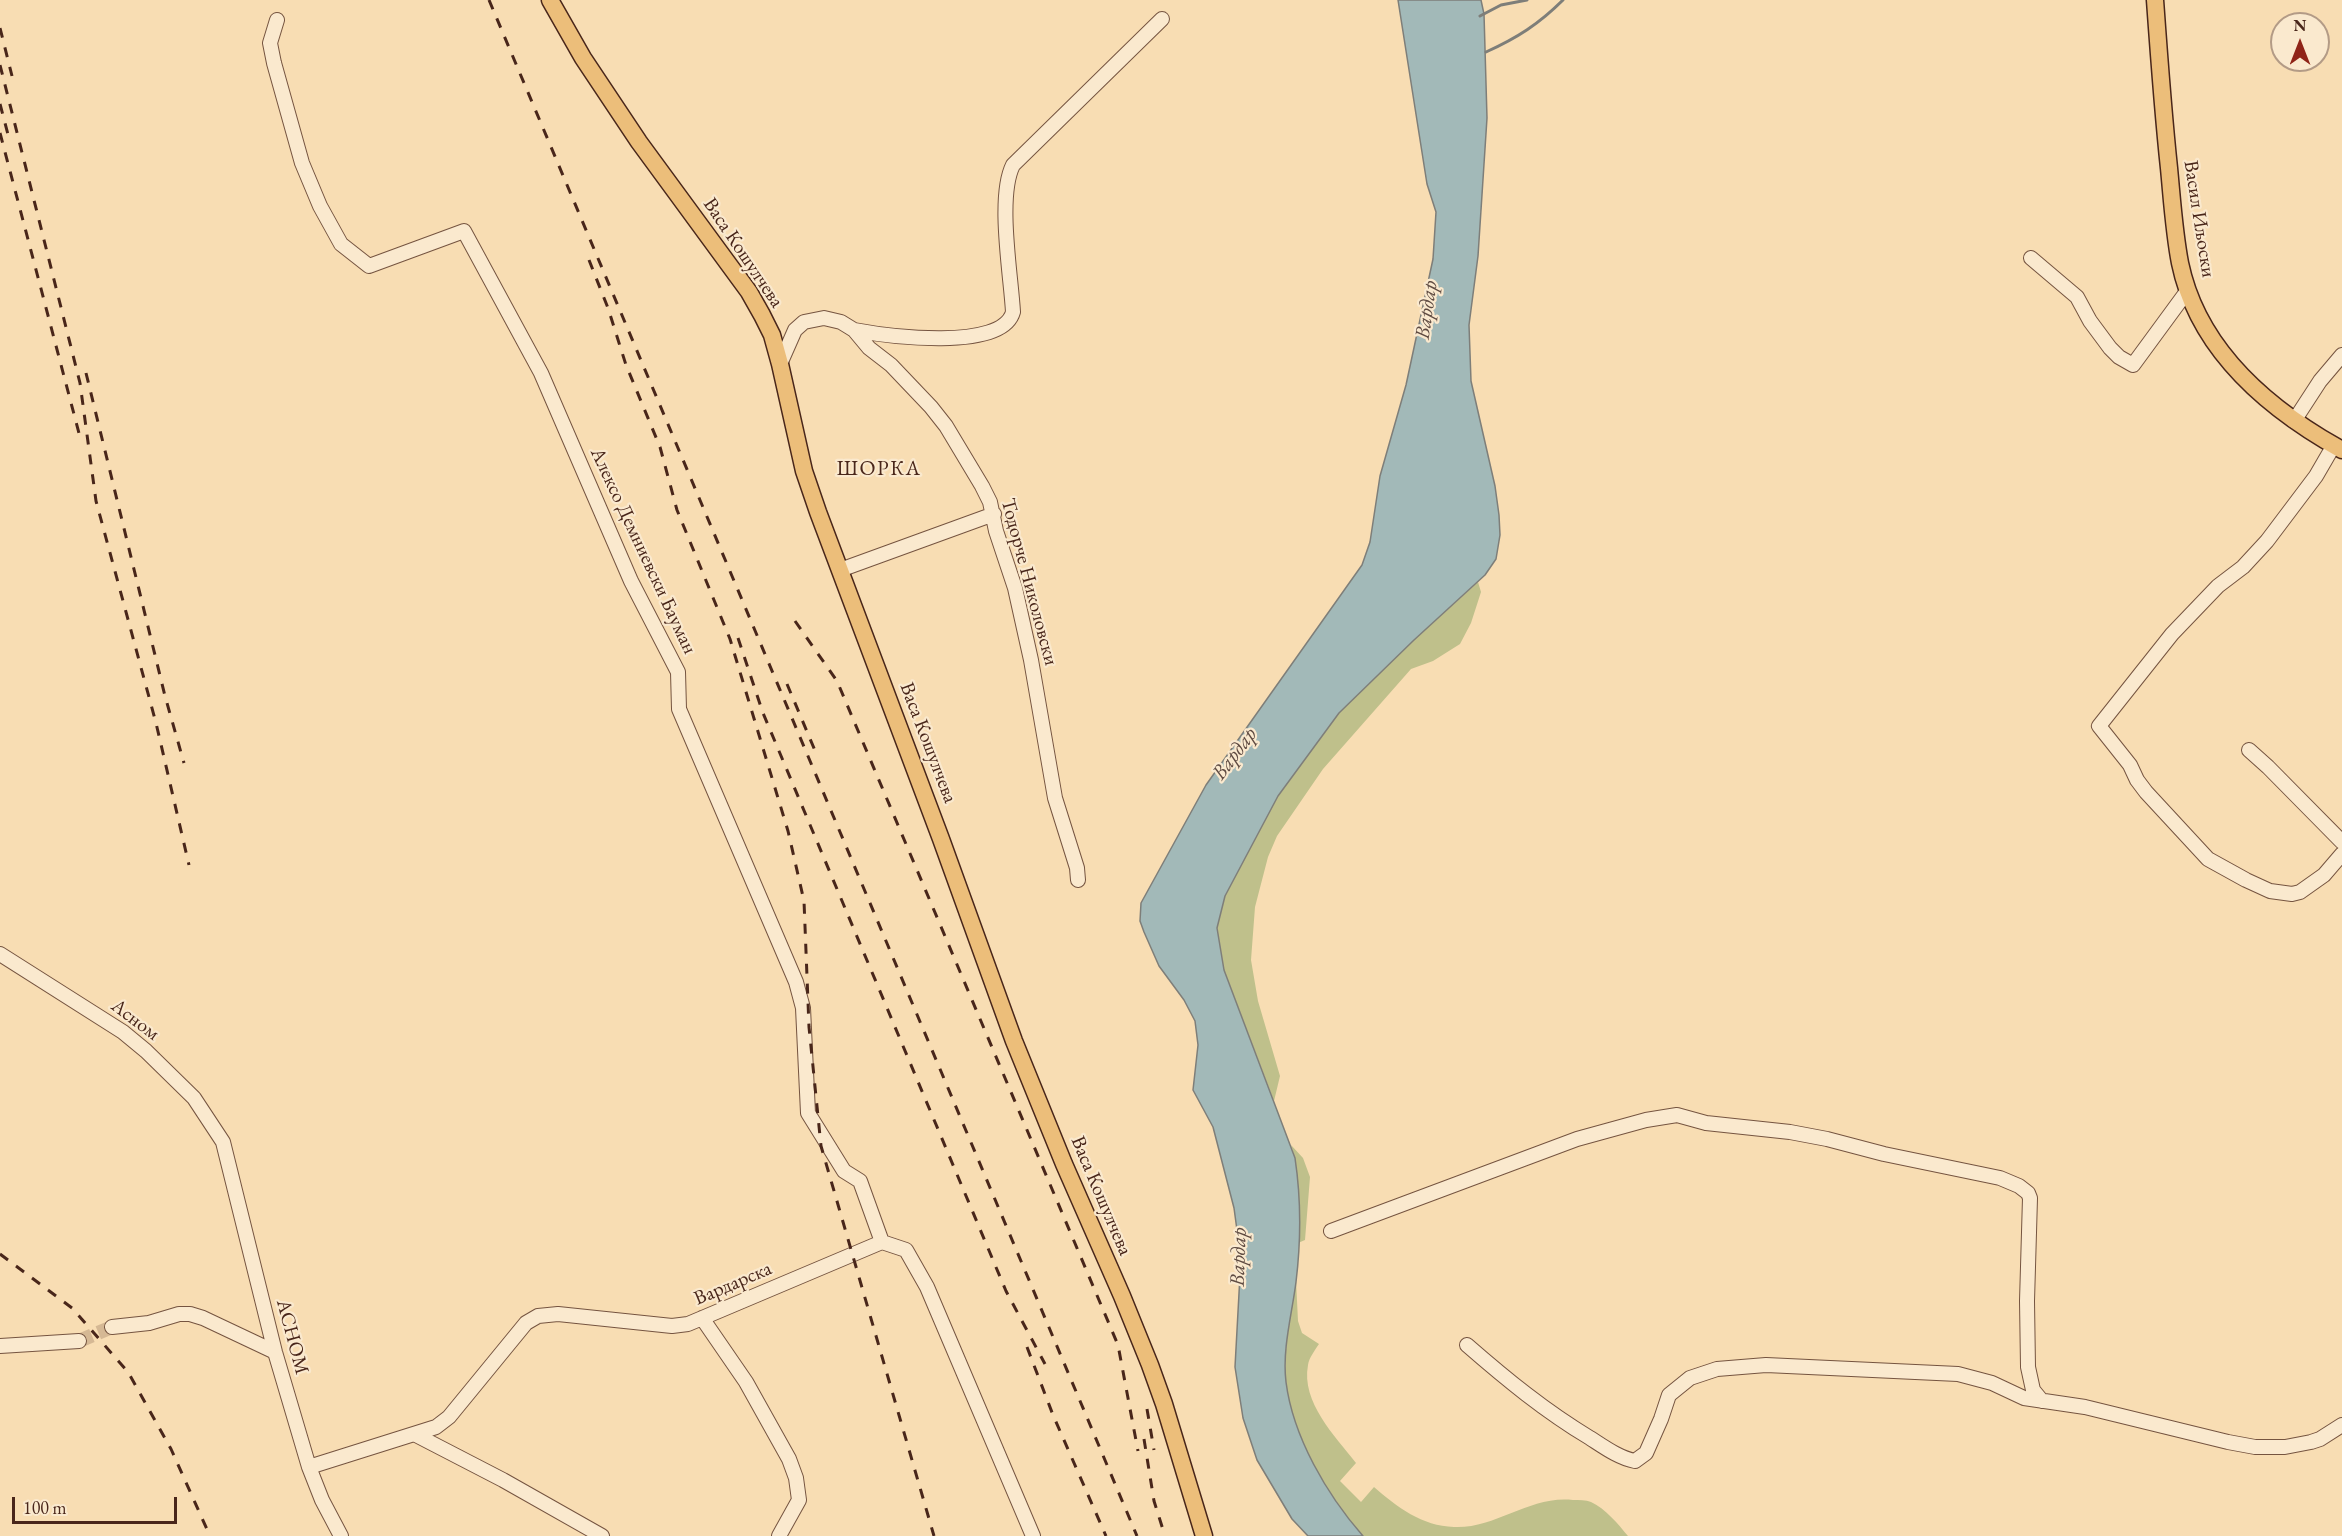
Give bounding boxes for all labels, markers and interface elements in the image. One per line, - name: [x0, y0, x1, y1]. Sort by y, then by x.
- north arrow: [2270, 12, 2330, 72]
- text: N: [2294, 15, 2306, 36]
- street label: Васил Иљоски: [2178, 159, 2220, 279]
- street label: Васа Кошулчева: [697, 194, 789, 312]
- water label: Вардар: [1410, 279, 1444, 341]
- street label: Алексо Демниевски Бауман: [585, 444, 701, 658]
- district label: ШОРКА: [836, 456, 922, 482]
- street label: Тодорче Николовски: [995, 496, 1063, 668]
- street label: Васа Кошулчева: [894, 679, 962, 807]
- water label: Вардар: [1207, 723, 1263, 785]
- street label: Асном: [106, 994, 164, 1046]
- street label: Васа Кошулчева: [1065, 1133, 1137, 1259]
- water label: Вардар: [1225, 1227, 1253, 1287]
- street label: Вардарска: [691, 1257, 775, 1311]
- street label: АСНОМ: [270, 1297, 314, 1377]
- scale bar: [15, 1485, 180, 1523]
- text: 100 m: [23, 1496, 67, 1519]

